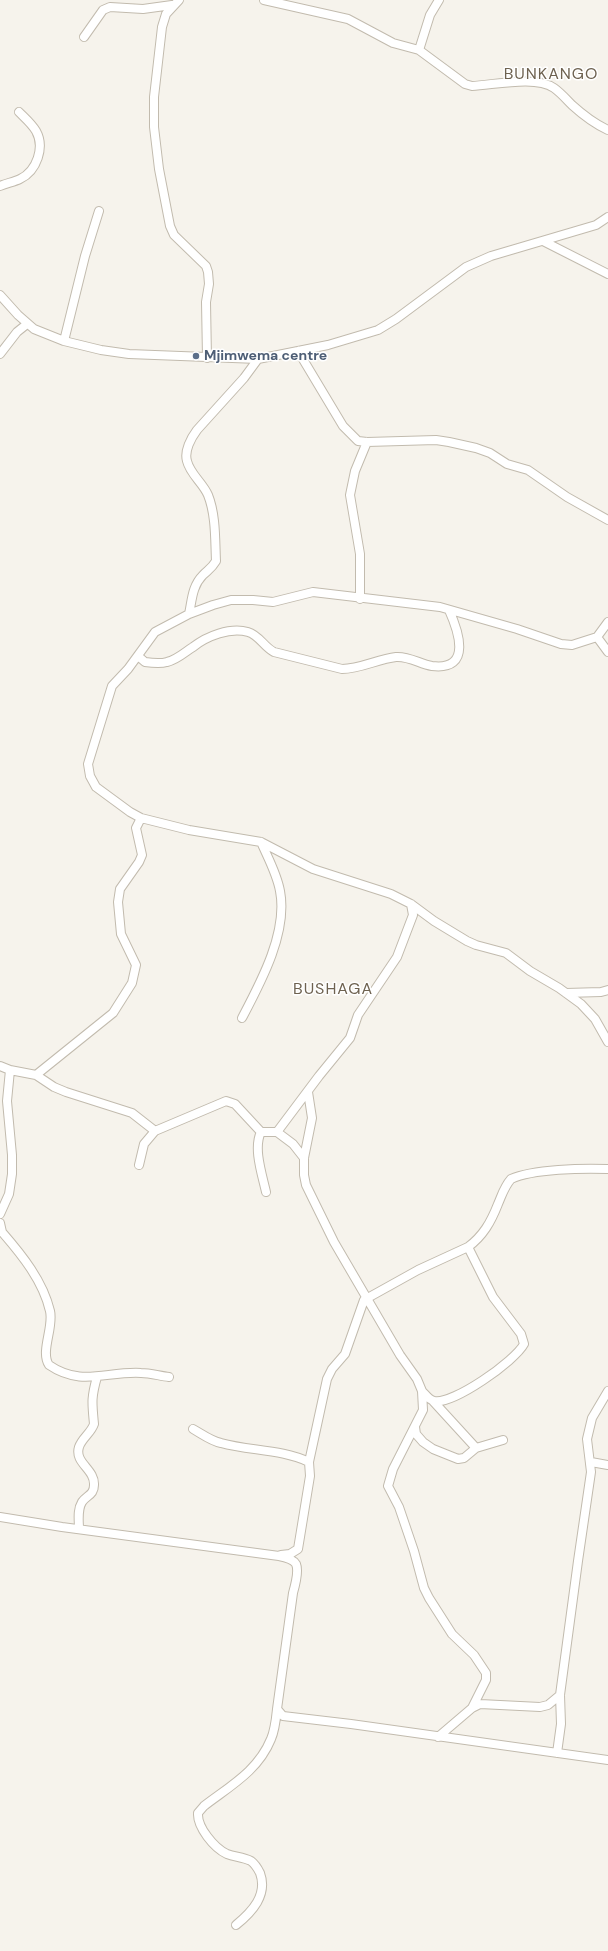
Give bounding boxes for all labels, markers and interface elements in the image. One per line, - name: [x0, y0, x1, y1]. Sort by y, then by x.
- district label: BUNKANGO: [504, 65, 598, 85]
- place label: Mjimwema centre: [204, 348, 327, 364]
- marker: Mjimwema centre: [191, 351, 201, 361]
- district label: BUSHAGA: [293, 980, 373, 1000]

